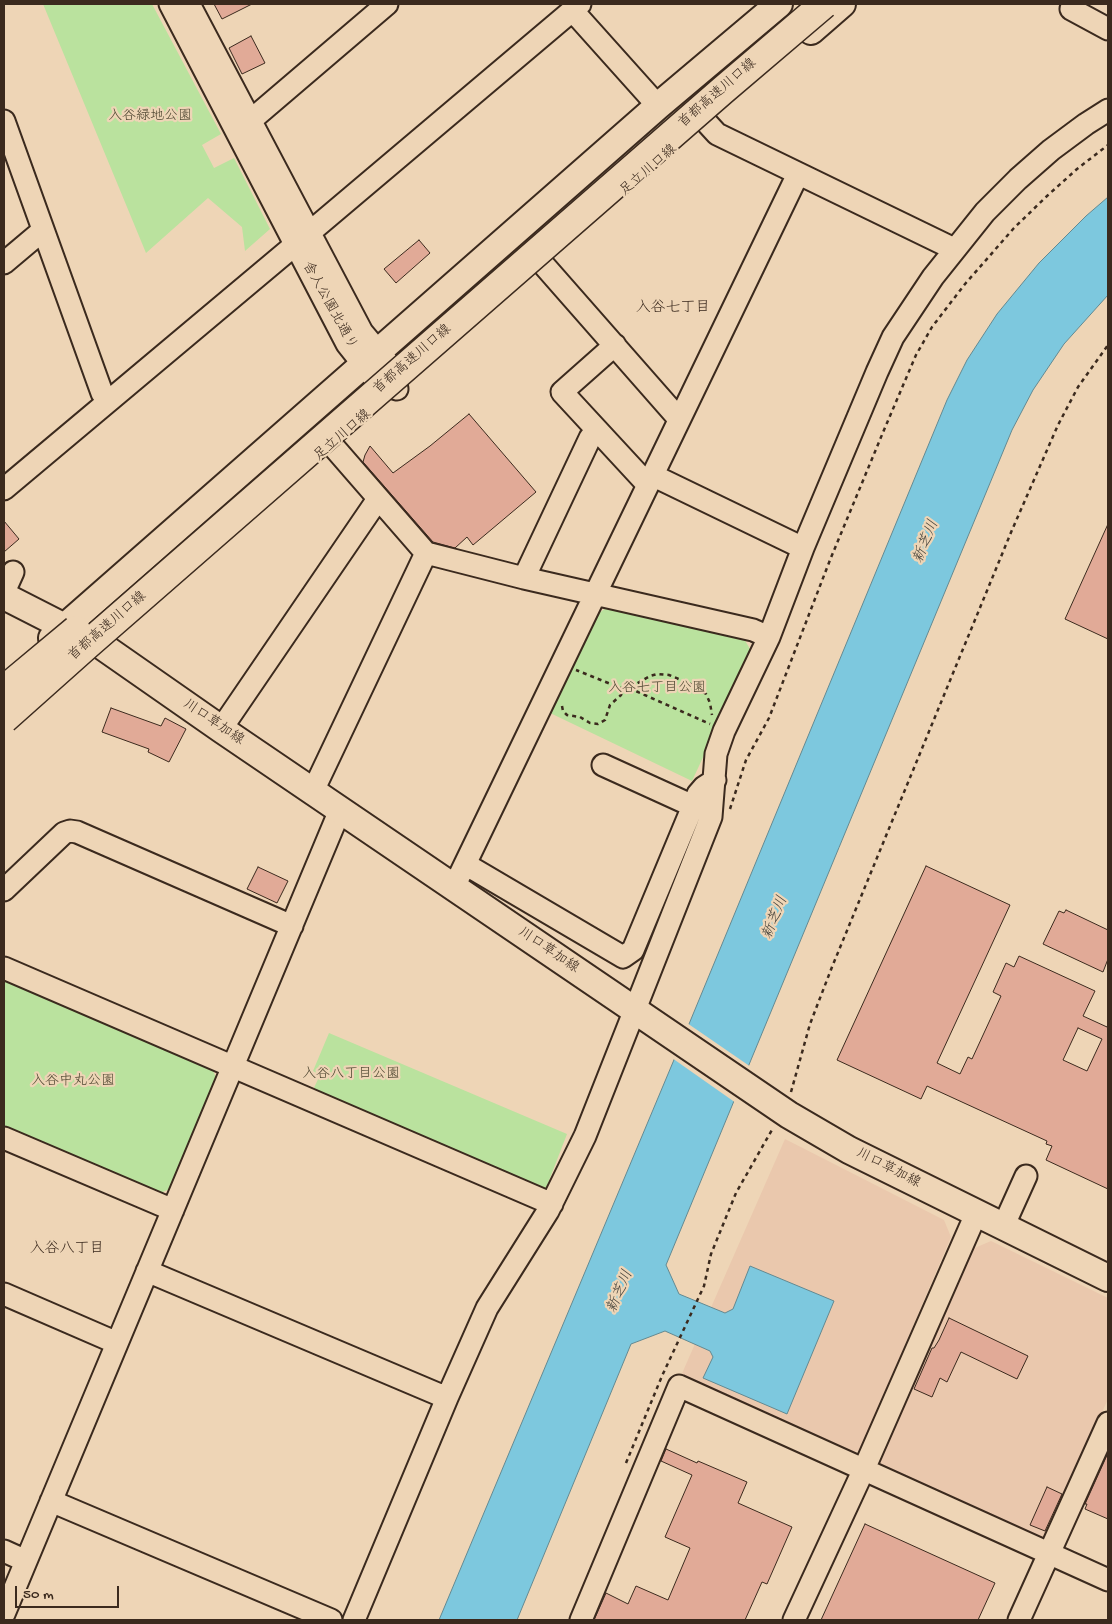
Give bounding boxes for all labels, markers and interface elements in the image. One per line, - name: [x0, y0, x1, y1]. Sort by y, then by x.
- street label: 首都高速川口線: [676, 56, 760, 132]
- park label: 入谷緑地公園: [108, 109, 192, 125]
- street label: 足立川口線: [617, 142, 681, 200]
- street label: 舎人公園北通り: [298, 259, 360, 353]
- district label: 入谷七丁目: [636, 300, 710, 318]
- street label: 首都高速川口線: [371, 322, 455, 398]
- street label: 足立川口線: [311, 407, 375, 465]
- water label: 新芝川: [910, 518, 944, 566]
- street label: 首都高速川口線: [66, 589, 150, 665]
- park label: 入谷七丁目公園: [608, 681, 706, 697]
- street label: 川口草加線: [179, 696, 247, 750]
- water label: 新芝川: [759, 894, 793, 942]
- street label: 川口草加線: [514, 924, 582, 978]
- park label: 入谷八丁目公園: [302, 1067, 400, 1083]
- park label: 入谷中丸公園: [31, 1074, 115, 1090]
- street label: 川口草加線: [853, 1146, 923, 1192]
- district label: 入谷八丁目: [30, 1241, 104, 1259]
- water label: 新芝川: [604, 1268, 638, 1316]
- scale bar: [18, 1576, 121, 1608]
- text: 50 m: [23, 1586, 54, 1604]

